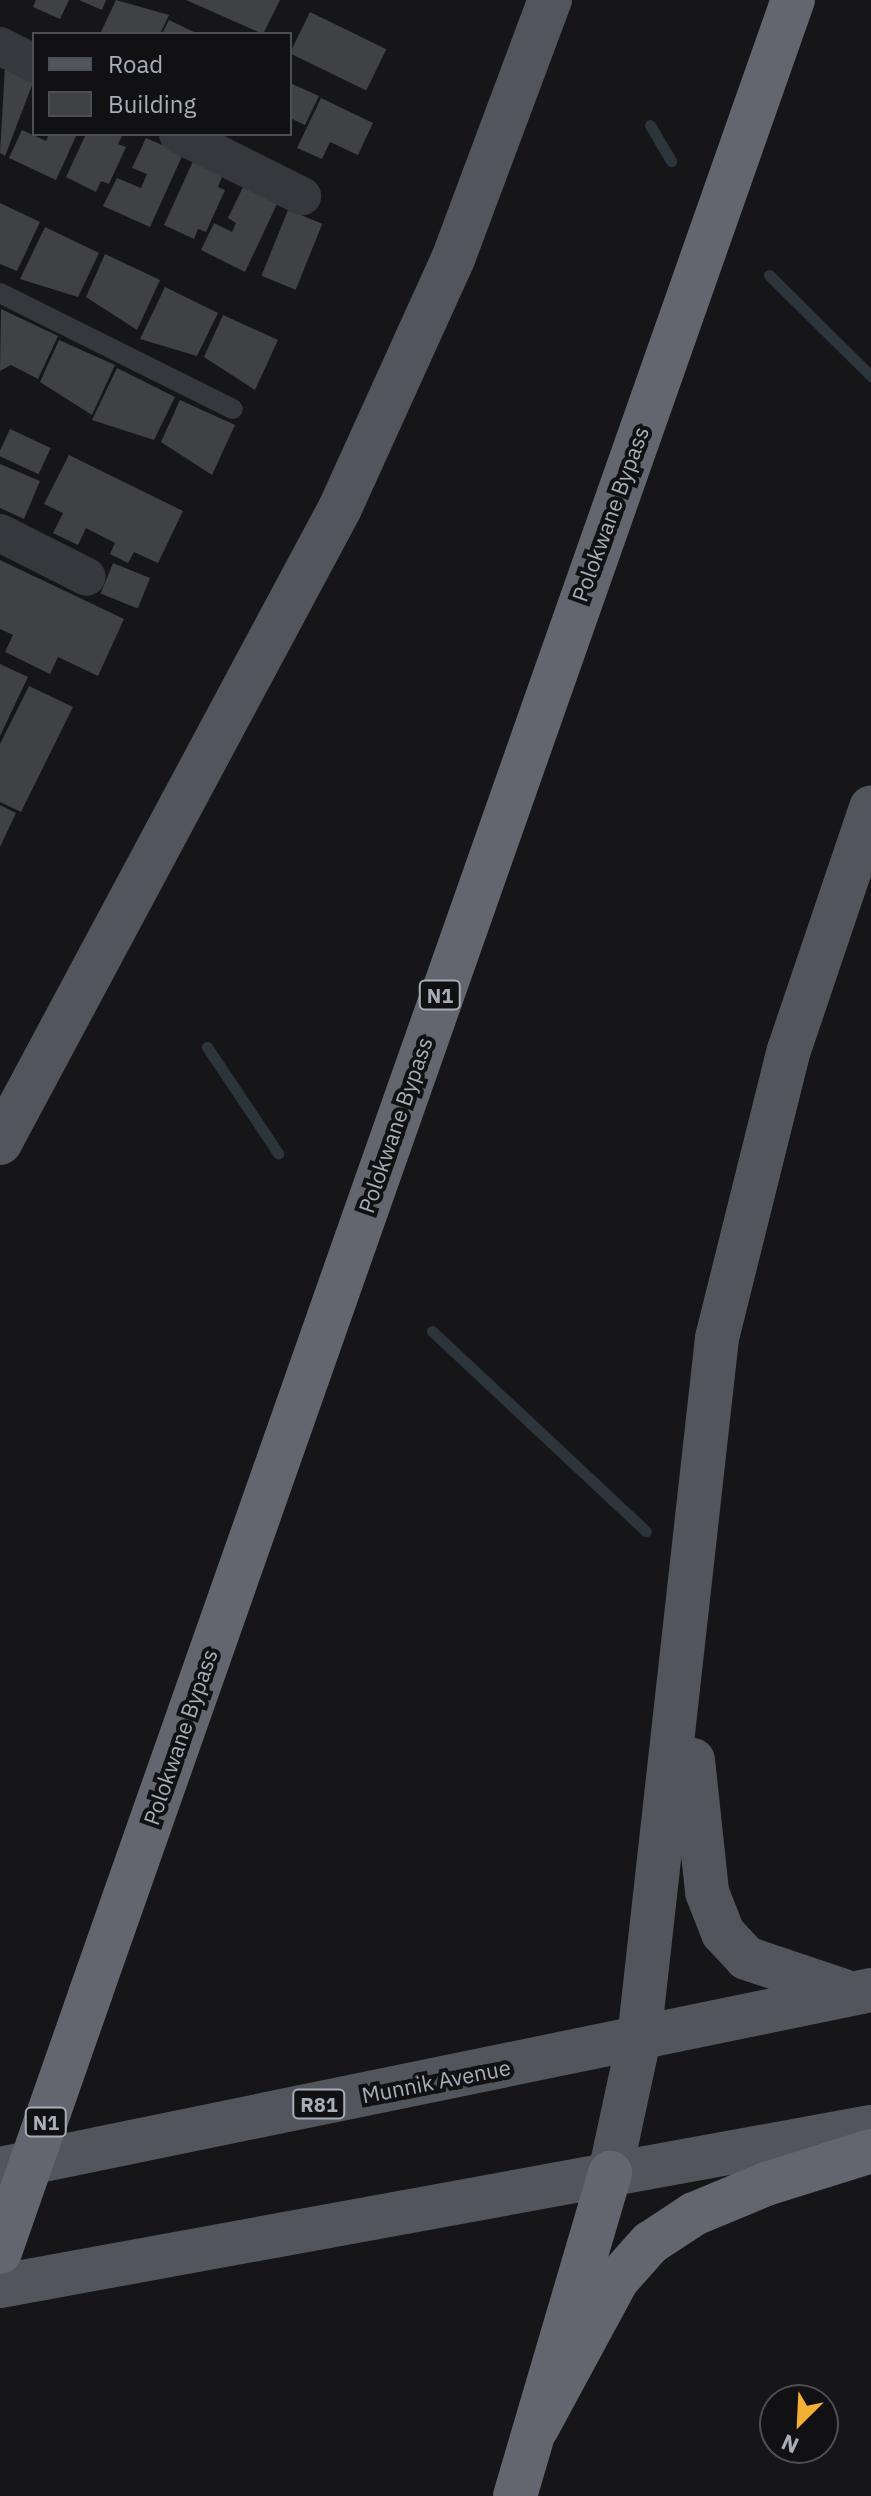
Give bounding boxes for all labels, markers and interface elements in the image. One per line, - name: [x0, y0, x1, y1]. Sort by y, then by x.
- legend: [32, 32, 292, 136]
- text: Road: [108, 48, 163, 80]
- text: Building: [108, 88, 196, 120]
- street label: Polokwane Bypass: [566, 423, 654, 605]
- road number: N1: [418, 979, 462, 1011]
- street label: Polokwane Bypass: [353, 1034, 437, 1216]
- street label: Polokwane Bypass: [138, 1646, 222, 1828]
- street label: Munnik Avenue: [359, 2054, 513, 2108]
- road number: R81: [291, 2088, 347, 2120]
- road number: N1: [24, 2106, 68, 2138]
- north arrow: [759, 2384, 839, 2464]
- text: N: [777, 2428, 803, 2461]

